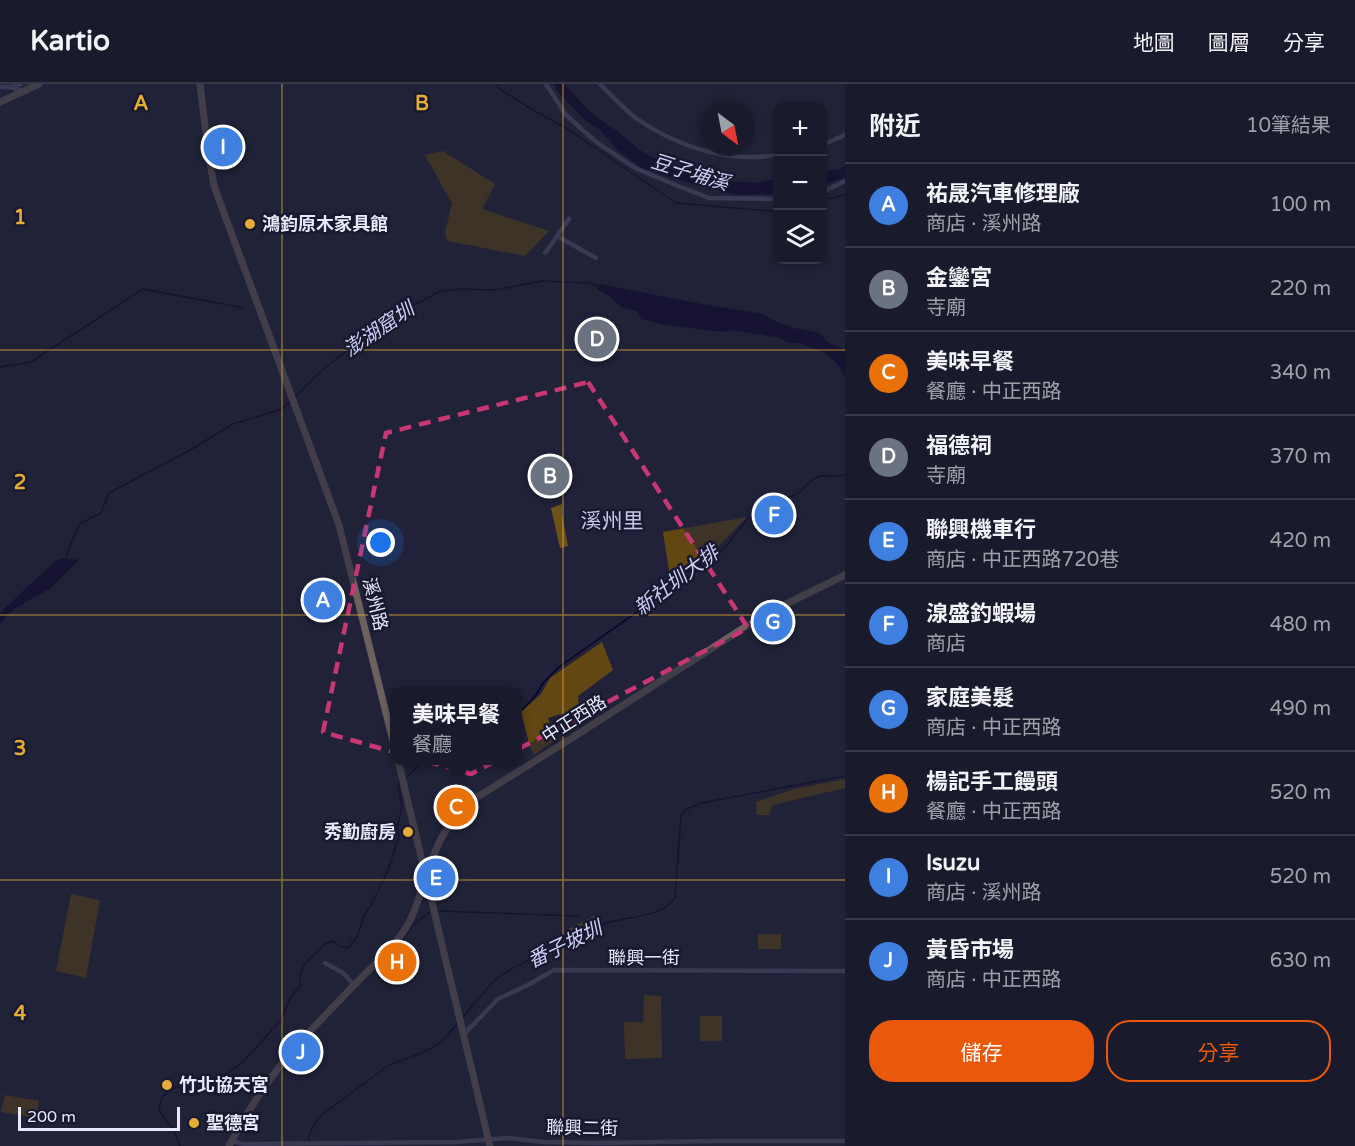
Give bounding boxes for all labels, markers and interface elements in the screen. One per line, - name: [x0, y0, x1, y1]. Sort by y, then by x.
- text: Kartio: [30, 24, 110, 58]
- text: 地圖: [1133, 31, 1175, 56]
- text: 圖層: [1208, 31, 1250, 56]
- text: 分享: [1283, 31, 1325, 56]
- text: A: [134, 92, 149, 116]
- text: B: [415, 92, 429, 116]
- north arrow: [701, 102, 755, 156]
- map controls: [773, 102, 827, 264]
- button: +: [773, 102, 827, 156]
- text: 附近: [869, 111, 921, 142]
- text: 10筆結果: [1246, 114, 1331, 138]
- pin: I: [204, 124, 242, 170]
- water label: 豆子埔溪: [648, 150, 735, 197]
- button: −: [773, 156, 827, 210]
- text: 祐晟汽車修理廠: [926, 181, 1080, 207]
- text: A: [881, 193, 896, 217]
- text: 100 m: [1270, 193, 1331, 217]
- text: 1: [14, 206, 26, 230]
- button: layers: [773, 210, 827, 264]
- text: 商店 · 溪州路: [926, 212, 1042, 236]
- place label: 鴻鈞原木家具館: [262, 213, 388, 235]
- marker: 鴻鈞原木家具館: [243, 217, 257, 231]
- text: 金鑾宮: [926, 265, 992, 291]
- text: B: [882, 277, 895, 301]
- text: 220 m: [1270, 277, 1331, 301]
- water label: 澎湖窟圳: [339, 296, 421, 362]
- text: 寺廟: [926, 296, 966, 320]
- pin: D: [578, 316, 616, 362]
- text: 美味早餐: [926, 349, 1014, 375]
- text: C: [882, 361, 895, 385]
- text: 340 m: [1270, 361, 1331, 385]
- text: 餐廳 · 中正西路: [926, 380, 1062, 404]
- text: 福德祠: [926, 433, 992, 459]
- text: D: [881, 445, 896, 469]
- text: 370 m: [1270, 445, 1331, 469]
- pin: B: [530, 454, 570, 498]
- text: 寺廟: [926, 464, 966, 488]
- text: 2: [14, 471, 26, 495]
- pin: F: [754, 492, 794, 538]
- district label: 溪州里: [581, 509, 644, 534]
- text: 聯興機車行: [926, 517, 1036, 543]
- your location: [366, 528, 395, 557]
- text: E: [882, 529, 895, 553]
- text: 420 m: [1270, 529, 1331, 553]
- water label: 新社圳大排: [630, 540, 727, 621]
- text: 商店 · 中正西路720巷: [926, 548, 1119, 572]
- street label: 溪州路: [358, 575, 392, 633]
- pin: A: [304, 578, 342, 622]
- pin: G: [754, 600, 792, 644]
- text: 湶盛釣蝦場: [926, 601, 1036, 627]
- text: F: [882, 613, 895, 637]
- text: 480 m: [1270, 613, 1331, 637]
- text: 商店: [926, 632, 966, 656]
- text: 家庭美髮: [926, 685, 1014, 711]
- popup: [390, 687, 522, 765]
- street label: 中正西路: [538, 691, 610, 747]
- text: G: [881, 697, 896, 721]
- text: 490 m: [1270, 697, 1331, 721]
- text: 美味早餐: [412, 702, 500, 728]
- text: 商店 · 中正西路: [926, 716, 1062, 740]
- text: 餐廳: [412, 733, 452, 757]
- text: 3: [14, 737, 26, 761]
- text: 楊記手工饅頭: [926, 769, 1058, 795]
- text: H: [881, 781, 896, 805]
- text: 520 m: [1270, 781, 1331, 805]
- pin: C: [436, 784, 476, 830]
- text: 餐廳 · 中正西路: [926, 800, 1062, 824]
- place label: 秀勤廚房: [324, 821, 396, 843]
- marker: 秀勤廚房: [401, 825, 415, 839]
- text: Isuzu: [926, 850, 980, 876]
- pin: E: [416, 856, 456, 900]
- text: I: [886, 865, 891, 889]
- text: 520 m: [1270, 865, 1331, 889]
- text: 商店 · 溪州路: [926, 881, 1042, 905]
- water label: 番子坡圳: [524, 915, 609, 973]
- text: 黃昏市場: [926, 937, 1014, 963]
- pin: H: [378, 940, 416, 984]
- street label: 聯興一街: [608, 947, 680, 969]
- text: J: [884, 949, 893, 973]
- text: 630 m: [1270, 949, 1331, 973]
- text: 商店 · 中正西路: [926, 968, 1062, 992]
- text: 4: [14, 1002, 27, 1026]
- button: 儲存: [869, 1020, 1094, 1082]
- button: 分享: [1106, 1020, 1331, 1082]
- pin: J: [282, 1030, 320, 1074]
- place label: 竹北協天宮: [179, 1074, 269, 1096]
- marker: 竹北協天宮: [160, 1078, 174, 1092]
- scale bar: [18, 1104, 180, 1132]
- text: 200 m: [27, 1107, 76, 1127]
- place label: 聖德宮: [206, 1112, 260, 1134]
- marker: 聖德宮: [187, 1116, 201, 1130]
- street label: 聯興二街: [546, 1116, 618, 1140]

